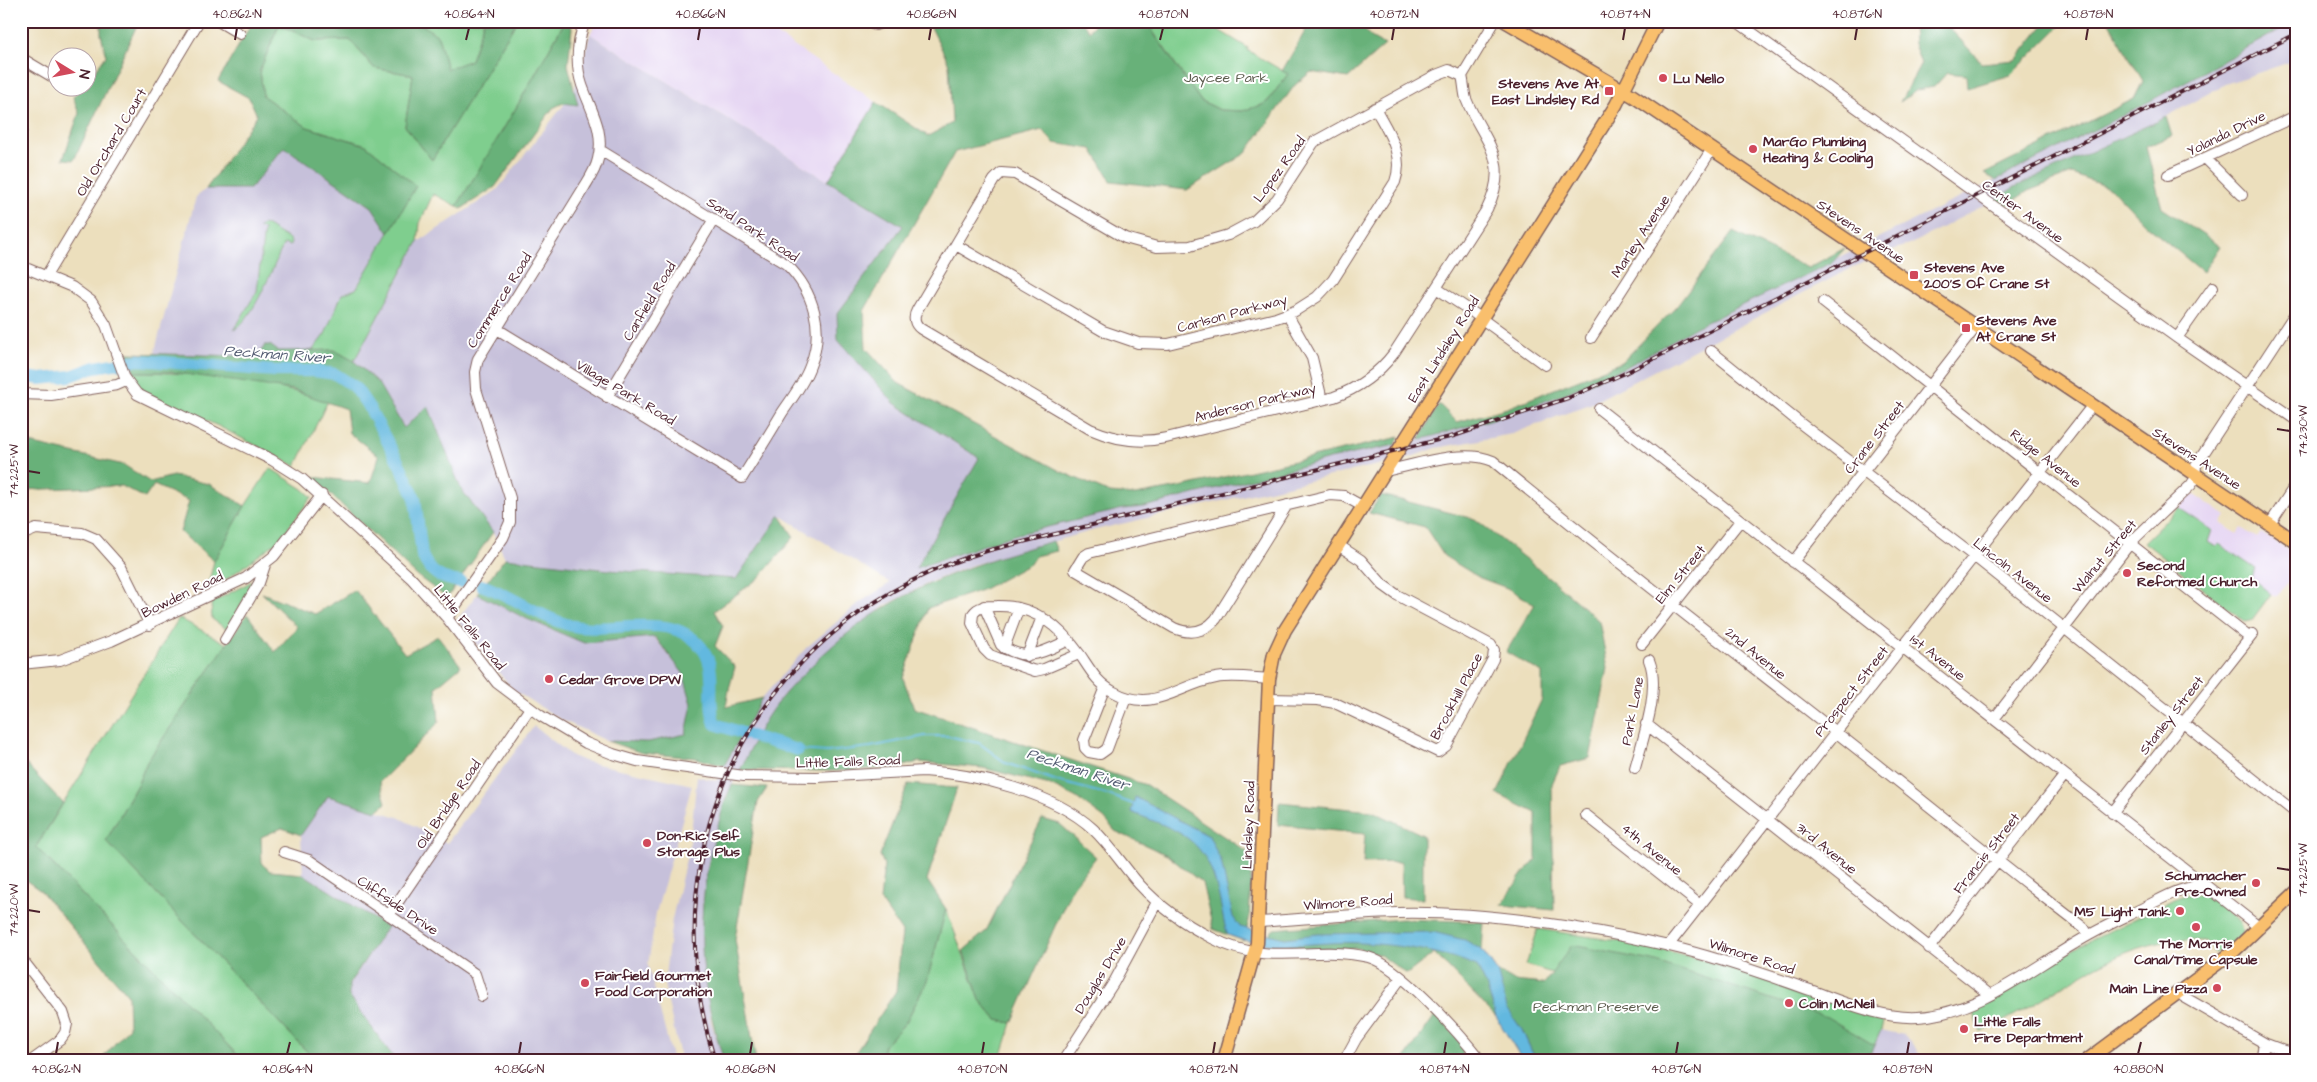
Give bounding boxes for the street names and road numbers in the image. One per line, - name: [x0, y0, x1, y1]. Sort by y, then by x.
- street label: Old Orchard Court: [72, 84, 152, 200]
- street label: Yolanda Drive: [2184, 106, 2270, 162]
- street label: Lopez Road: [1249, 132, 1311, 207]
- street label: Center Avenue: [1977, 175, 2068, 249]
- street label: Marley Avenue: [1607, 191, 1675, 282]
- street label: Sand Park Road: [703, 193, 802, 267]
- street label: Stevens Avenue: [1812, 195, 1909, 269]
- street label: Commerce Road: [462, 249, 537, 352]
- street label: Canfield Road: [618, 258, 681, 345]
- street label: Carlson Parkway: [1175, 290, 1290, 338]
- street label: East Lindsley Road: [1403, 293, 1485, 407]
- street label: Village Park Road: [572, 355, 679, 431]
- street label: Anderson Parkway: [1192, 378, 1318, 428]
- street label: Crane Street: [1840, 396, 1910, 479]
- street label: Stevens Avenue: [2148, 423, 2245, 495]
- street label: Ridge Avenue: [2006, 425, 2085, 493]
- street label: Walnut Street: [2068, 515, 2142, 598]
- street label: Lincoln Avenue: [1968, 533, 2057, 608]
- street label: Elm Street: [1651, 541, 1711, 608]
- street label: Bowden Road: [138, 566, 227, 623]
- street label: Little Falls Road: [429, 581, 510, 675]
- street label: 2nd Avenue: [1721, 623, 1790, 685]
- street label: 1st Avenue: [1905, 630, 1970, 686]
- street label: Prospect Street: [1810, 642, 1894, 741]
- street label: Brookhill Place: [1426, 649, 1488, 743]
- street label: Stanley Street: [2135, 672, 2209, 759]
- street label: Park Lane: [1617, 675, 1649, 747]
- street label: Little Falls Road: [795, 750, 901, 774]
- street label: Old Bridge Road: [411, 756, 486, 853]
- street label: Lindsley Road: [1237, 781, 1261, 869]
- street label: Francis Street: [1949, 808, 2025, 899]
- street label: 3rd Avenue: [1792, 818, 1861, 880]
- street label: 4th Avenue: [1617, 819, 1686, 881]
- street label: Cliffside Drive: [353, 871, 442, 941]
- street label: Wilmore Road: [1303, 890, 1393, 916]
- street label: Douglas Drive: [1070, 933, 1132, 1018]
- street label: Wilmore Road: [1706, 934, 1797, 980]

